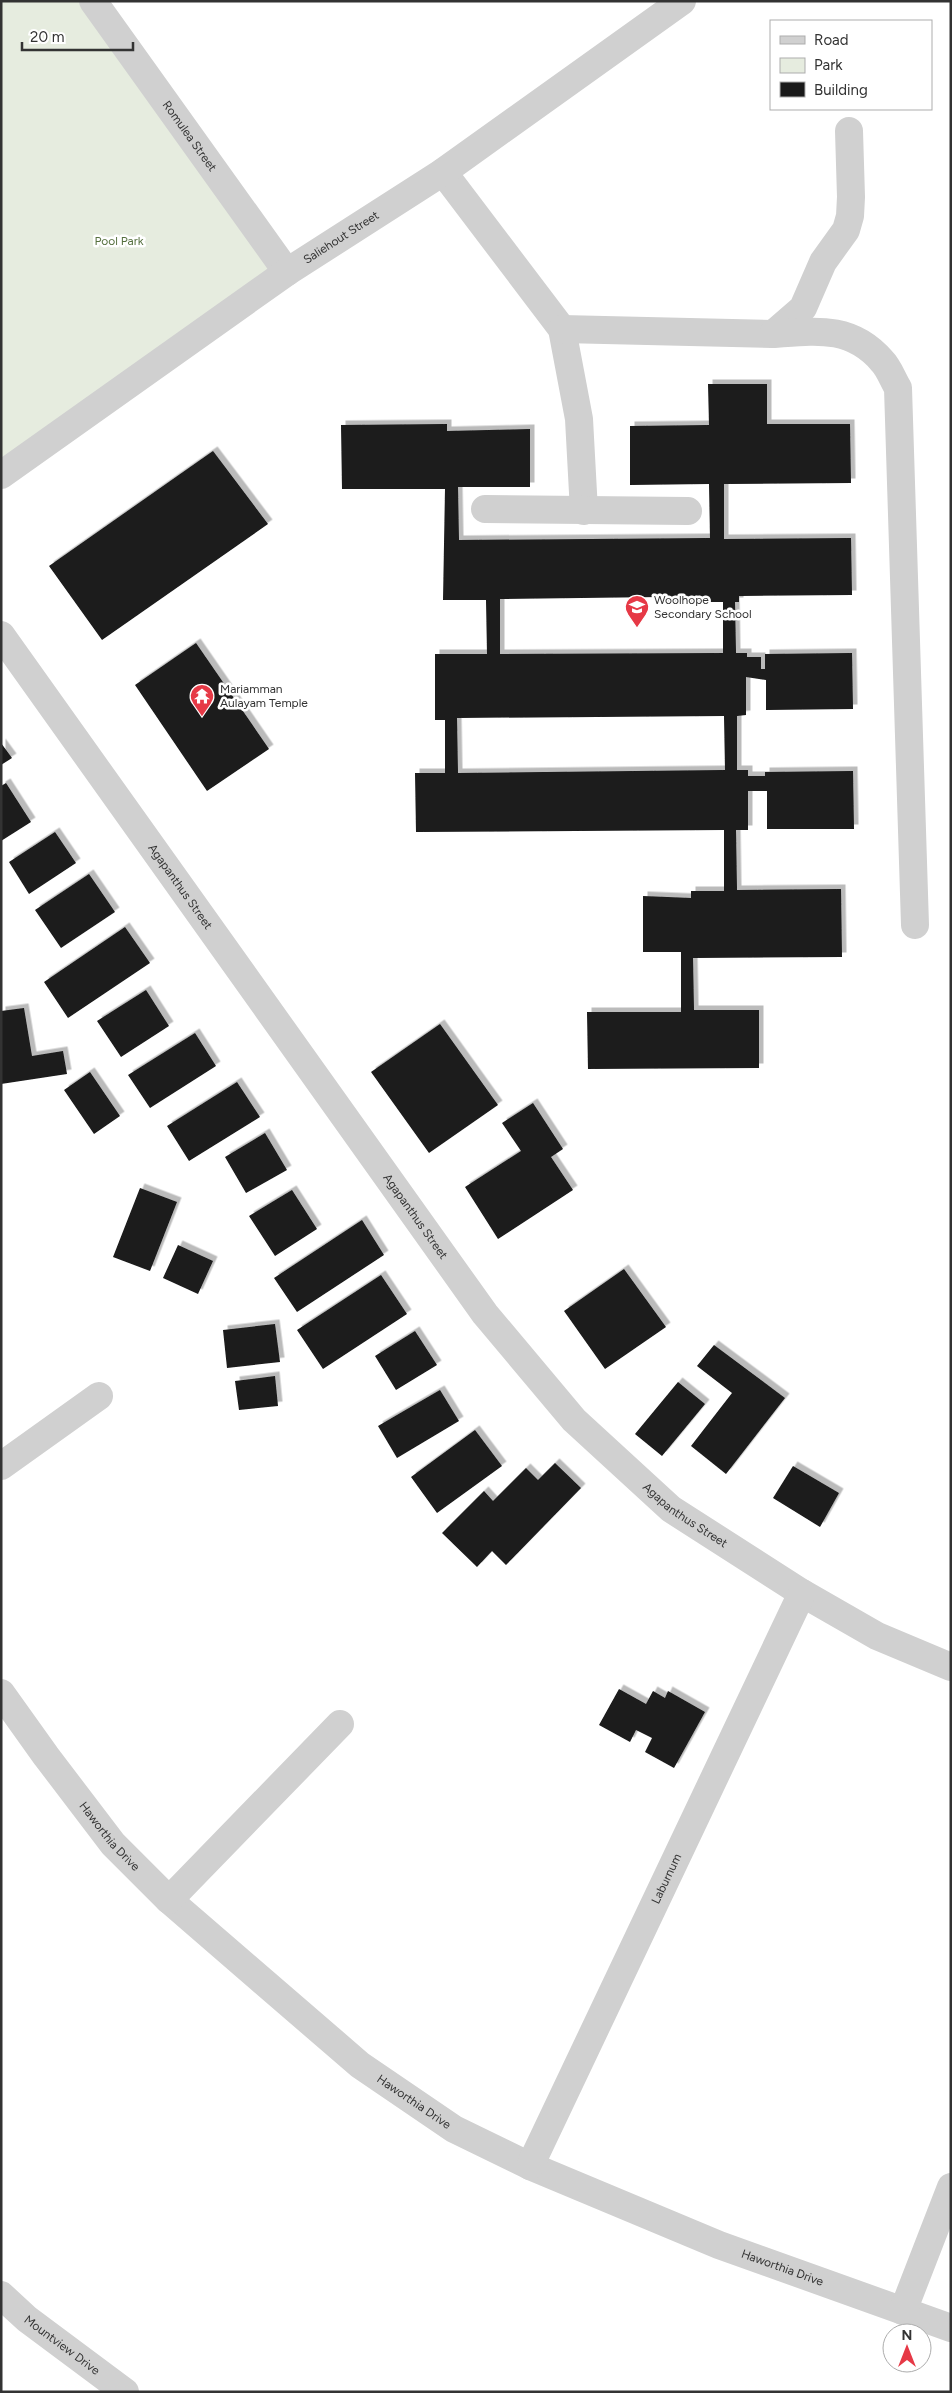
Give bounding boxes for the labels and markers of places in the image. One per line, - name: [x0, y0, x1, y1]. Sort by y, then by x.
- place label: Woolhope Secondary School: [654, 593, 752, 621]
- school or university icon: Woolhope Secondary School: [624, 594, 650, 628]
- place label: Mariamman Aulayam Temple: [220, 682, 308, 710]
- temple icon: Mariamman Aulayam Temple: [189, 683, 215, 717]

